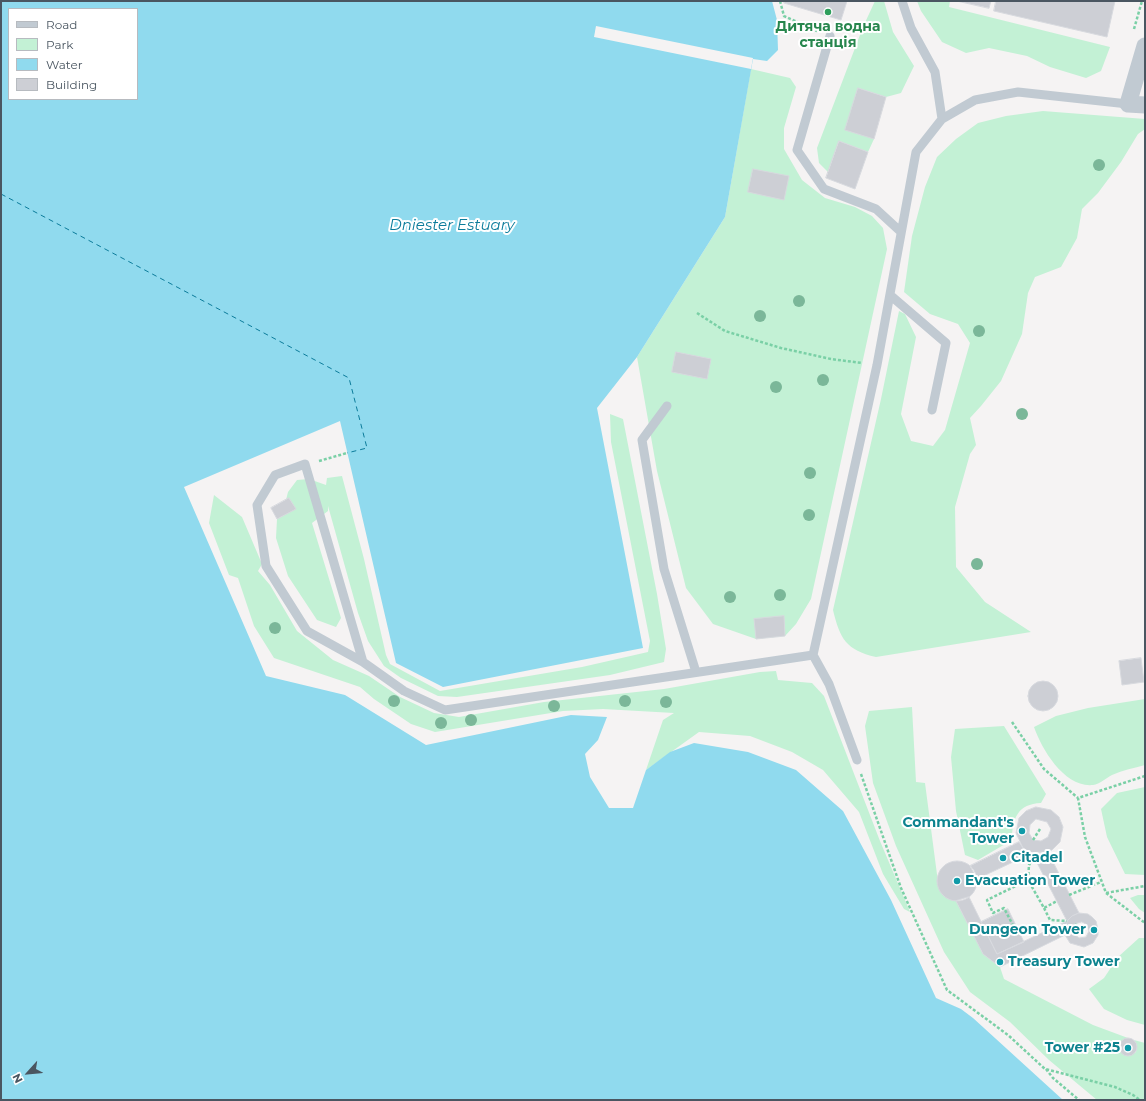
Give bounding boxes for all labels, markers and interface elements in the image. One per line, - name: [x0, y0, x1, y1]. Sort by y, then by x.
- marker: Дитяча водна станція: [823, 7, 833, 17]
- legend: [8, 8, 138, 100]
- text: Road: [46, 17, 77, 32]
- place label: Дитяча водна станція: [776, 19, 880, 52]
- text: Park: [46, 37, 73, 52]
- text: Water: [46, 57, 82, 72]
- text: Building: [46, 77, 97, 92]
- water label: Dniester Estuary: [389, 217, 515, 235]
- place label: Commandant's Tower: [902, 815, 1014, 848]
- marker: Commandant's Tower: [1017, 826, 1027, 836]
- place label: Citadel: [1011, 850, 1063, 866]
- marker: Citadel: [998, 853, 1008, 863]
- place label: Evacuation Tower: [965, 873, 1095, 889]
- marker: Evacuation Tower: [952, 876, 962, 886]
- place label: Dungeon Tower: [969, 922, 1086, 938]
- marker: Dungeon Tower: [1089, 925, 1099, 935]
- place label: Treasury Tower: [1008, 954, 1120, 970]
- marker: Treasury Tower: [995, 957, 1005, 967]
- place label: Tower #25: [1045, 1040, 1120, 1056]
- marker: Tower #25: [1123, 1043, 1133, 1053]
- north arrow: [8, 1053, 48, 1093]
- text: N: [9, 1071, 26, 1086]

